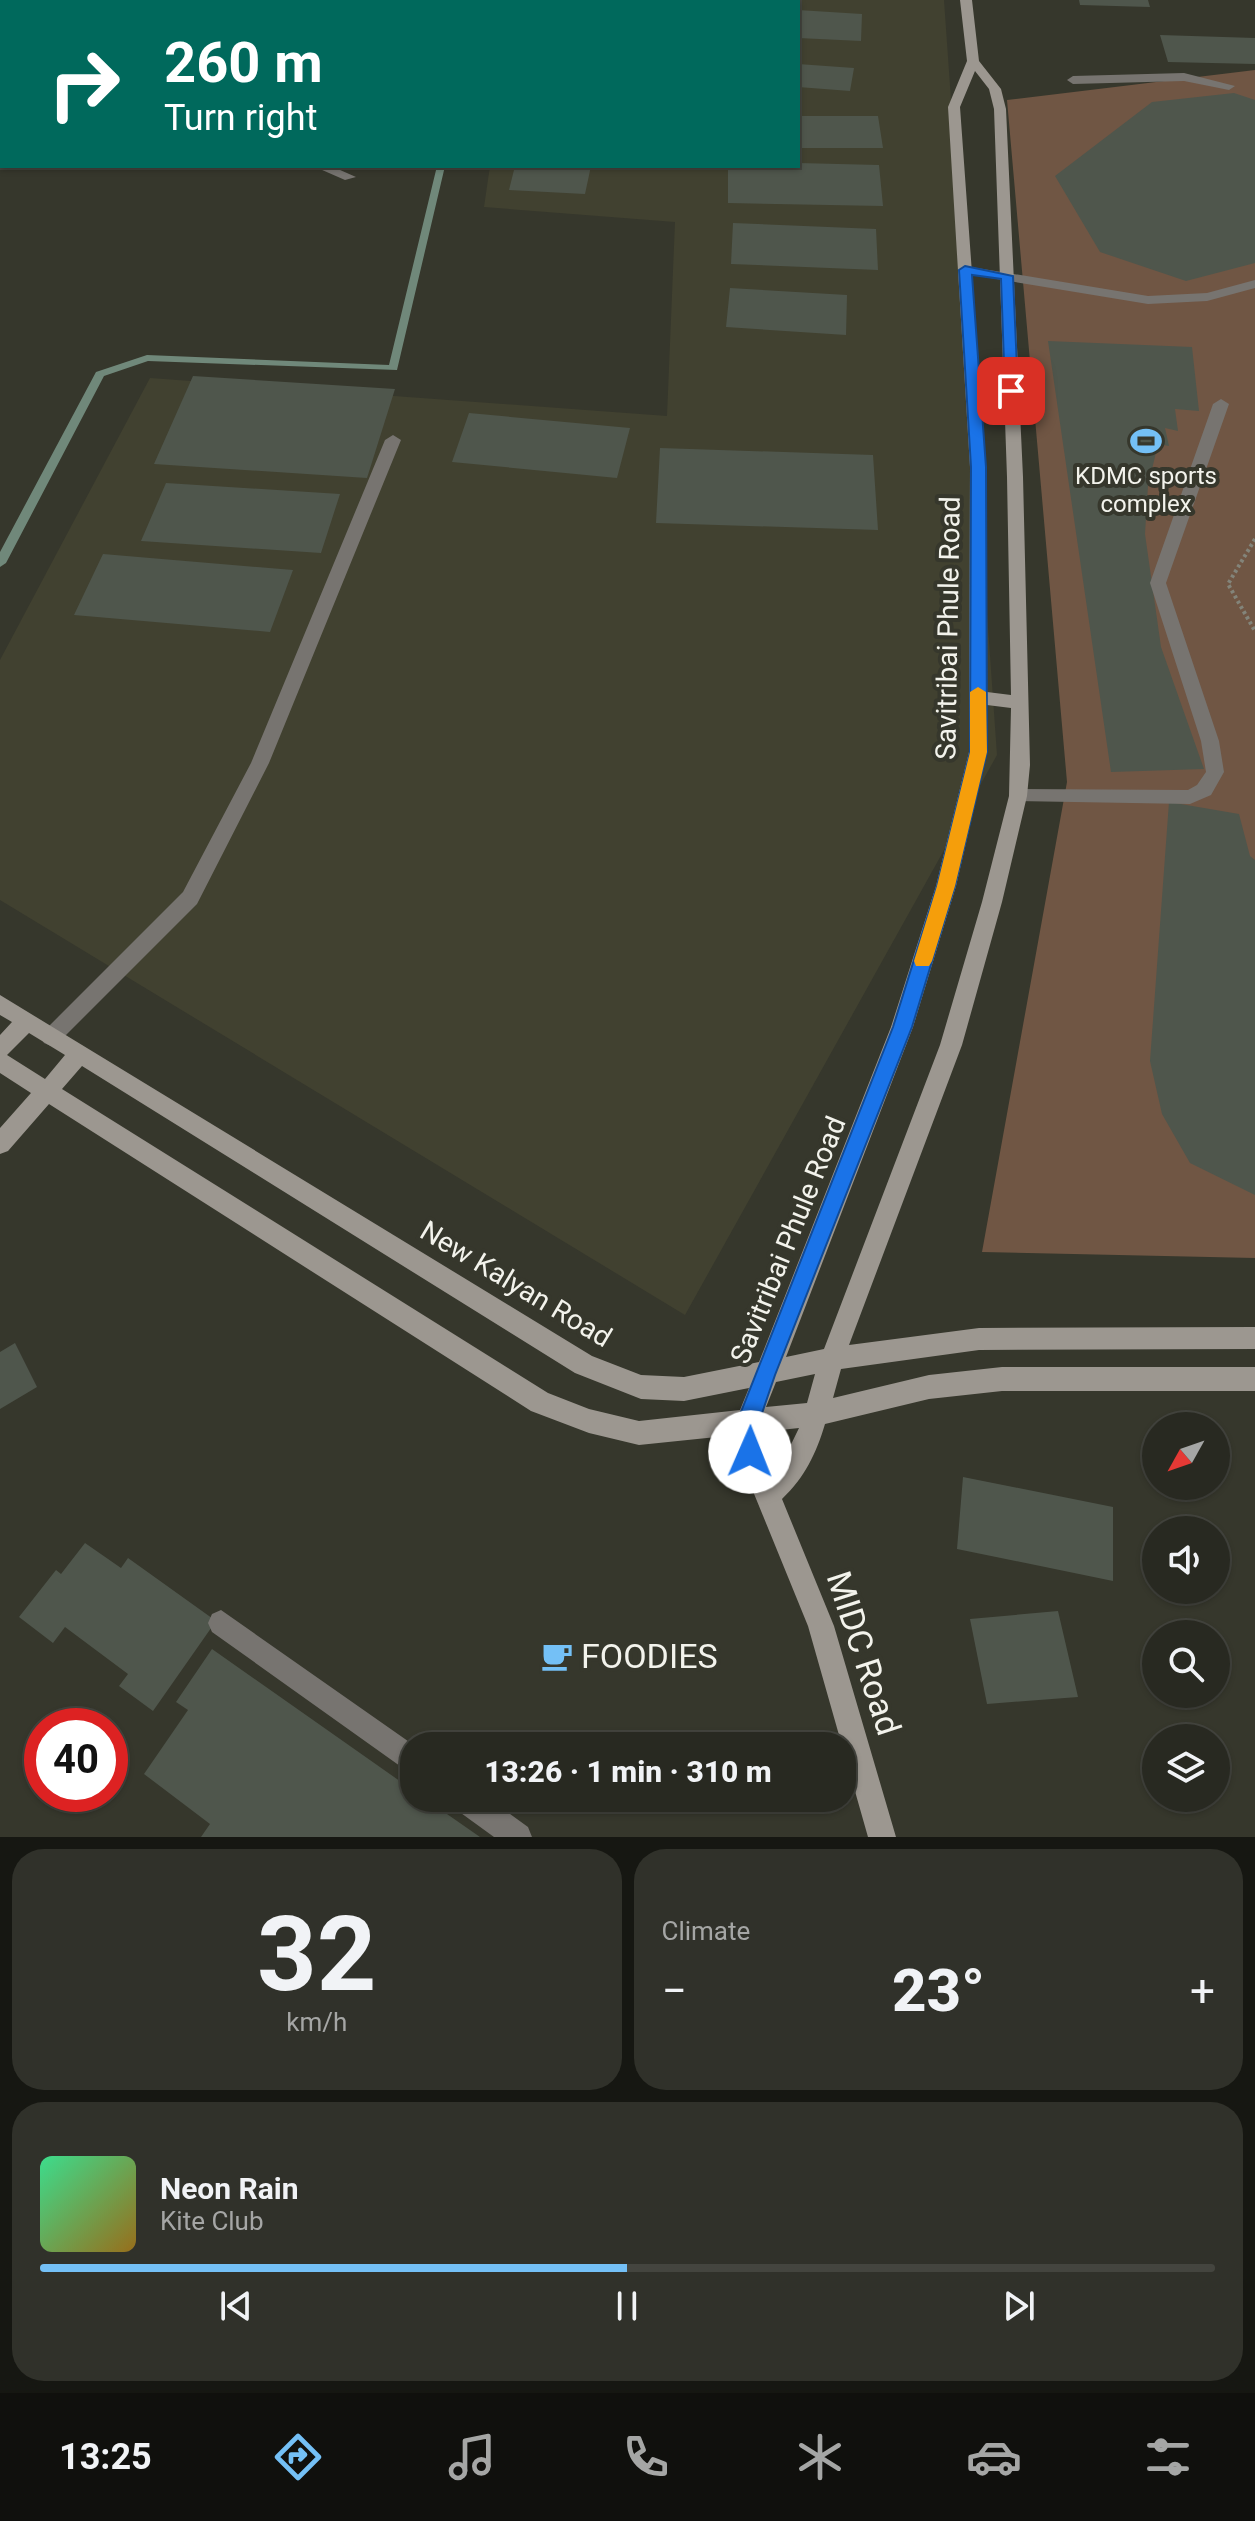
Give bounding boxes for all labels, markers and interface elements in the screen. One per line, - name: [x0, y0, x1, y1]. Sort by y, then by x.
- text: 260 m: [164, 30, 323, 96]
- icon: right: [32, 32, 136, 136]
- text: Turn right: [164, 97, 317, 139]
- pin: [977, 357, 1045, 425]
- icon: arrive: [989, 369, 1033, 413]
- sports icon: KDMC sports complex: [1129, 424, 1163, 458]
- place label: KDMC sports complex: [1075, 462, 1217, 518]
- street label: Savitribai Phule Road: [929, 496, 967, 760]
- street label: Savitribai Phule Road: [723, 1112, 853, 1368]
- street label: New Kalyan Road: [414, 1214, 618, 1354]
- position arrow: [708, 1410, 792, 1494]
- north arrow: [1142, 1412, 1230, 1500]
- map controls: [1142, 1412, 1230, 1812]
- button: sound: [1142, 1516, 1230, 1604]
- street label: MIDC Road: [819, 1566, 909, 1740]
- button: search: [1142, 1620, 1230, 1708]
- place label: FOODIES: [581, 1636, 718, 1676]
- cafe icon: FOODIES: [540, 1639, 574, 1673]
- speed limit sign: 40: [24, 1708, 128, 1812]
- button: layers: [1142, 1724, 1230, 1812]
- text: 13:26 · 1 min · 310 m: [484, 1754, 772, 1789]
- text: 32: [257, 1894, 376, 2015]
- text: Climate: [662, 1916, 750, 1946]
- text: 23°: [892, 1955, 985, 2026]
- text: −: [662, 1965, 687, 2017]
- text: +: [1190, 1965, 1215, 2017]
- text: km/h: [286, 2007, 347, 2037]
- text: Neon Rain: [160, 2171, 299, 2206]
- text: Kite Club: [160, 2206, 264, 2236]
- icon: previous: [214, 2284, 258, 2328]
- icon: pause: [605, 2284, 649, 2328]
- icon: next: [997, 2284, 1041, 2328]
- icon: directions: [270, 2429, 326, 2485]
- icon: music: [444, 2429, 500, 2485]
- icon: phone: [618, 2429, 674, 2485]
- icon: climate: [792, 2429, 848, 2485]
- icon: car: [966, 2429, 1022, 2485]
- icon: filters: [1140, 2429, 1196, 2485]
- text: 13:25: [59, 2436, 152, 2478]

